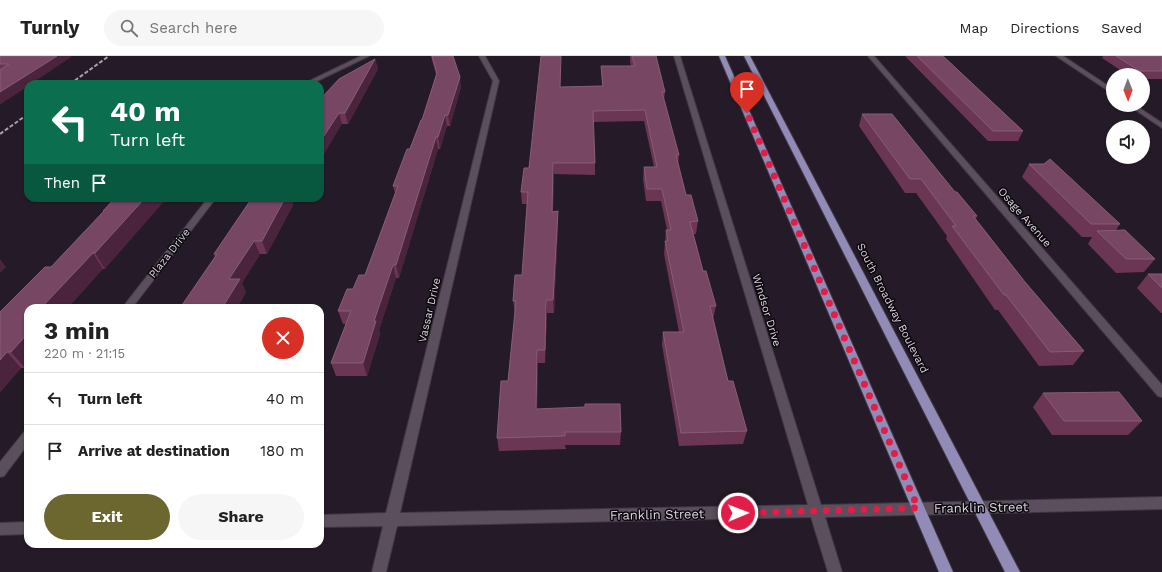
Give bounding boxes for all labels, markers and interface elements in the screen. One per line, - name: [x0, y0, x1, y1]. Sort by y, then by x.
- search box: [104, 10, 384, 46]
- text: Turnly: [20, 16, 80, 39]
- icon: search: [118, 17, 140, 39]
- text: Search here: [150, 19, 237, 37]
- text: Map: [960, 20, 988, 36]
- text: Directions: [1010, 20, 1079, 36]
- text: Saved: [1101, 20, 1142, 36]
- north arrow: [1106, 68, 1150, 112]
- map controls: [1106, 68, 1150, 164]
- pin: [730, 72, 764, 113]
- icon: arrive: [736, 78, 758, 100]
- text: 40 m: [110, 95, 180, 128]
- icon: left: [44, 96, 96, 148]
- button: sound: [1106, 120, 1150, 164]
- text: Turn left: [110, 129, 185, 150]
- icon: arrive: [88, 172, 110, 194]
- text: Then: [44, 174, 80, 192]
- street label: Osage Avenue: [995, 185, 1054, 250]
- street label: Plaza Drive: [146, 226, 193, 281]
- street label: South Broadway Boulevard: [854, 241, 931, 375]
- street label: Windsor Drive: [749, 272, 784, 348]
- street label: Vassar Drive: [416, 277, 443, 344]
- text: 3 min: [44, 317, 110, 345]
- button: close: [262, 317, 304, 359]
- text: 220 m · 21:15: [44, 346, 125, 361]
- icon: left: [44, 388, 66, 410]
- text: Turn left: [78, 390, 142, 408]
- text: 40 m: [266, 390, 304, 408]
- icon: arrive: [44, 440, 66, 462]
- text: Arrive at destination: [78, 442, 230, 460]
- text: 180 m: [260, 442, 304, 460]
- position arrow: [717, 492, 759, 534]
- button: Exit: [44, 494, 170, 540]
- button: Share: [178, 494, 304, 540]
- street label: Franklin Street: [934, 499, 1029, 516]
- street label: Franklin Street: [610, 506, 705, 523]

